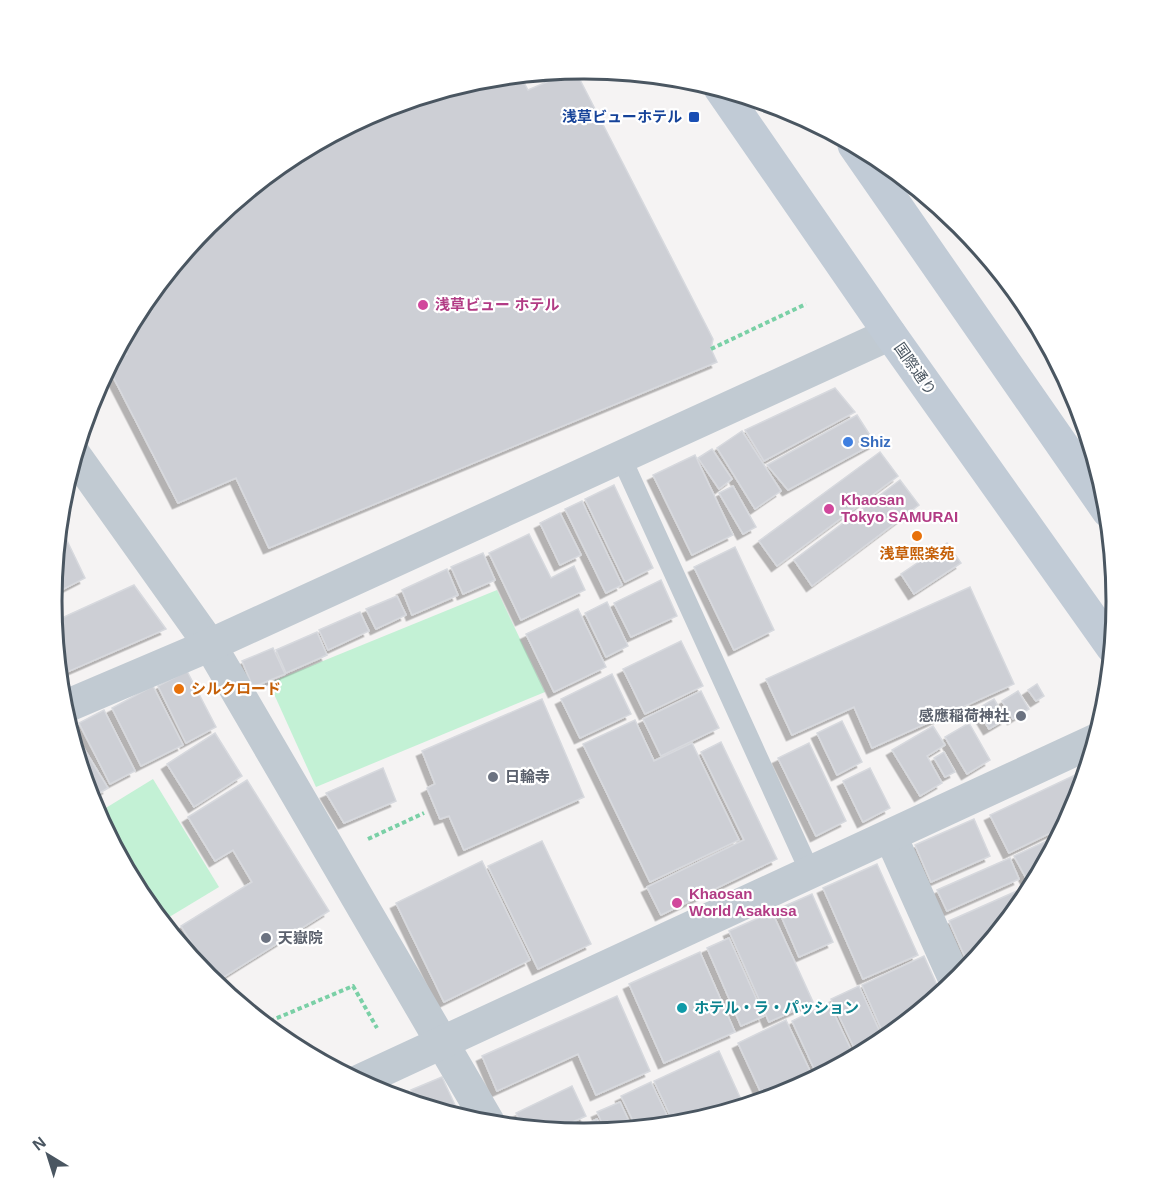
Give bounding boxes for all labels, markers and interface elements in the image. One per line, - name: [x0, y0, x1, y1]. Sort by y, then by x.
- place label: 浅草ビューホテル: [562, 108, 682, 125]
- marker: 浅草ビューホテル: [687, 110, 701, 124]
- place label: 浅草ビュー ホテル: [435, 296, 559, 313]
- marker: 浅草ビュー ホテル: [416, 298, 430, 312]
- street label: 国際通り: [891, 339, 940, 398]
- place label: Shiz: [860, 433, 891, 450]
- marker: Shiz: [841, 435, 855, 449]
- place label: Khaosan Tokyo SAMURAI: [841, 491, 958, 525]
- marker: Khaosan Tokyo SAMURAI: [822, 502, 836, 516]
- marker: 浅草熙楽苑: [910, 529, 924, 543]
- place label: 浅草熙楽苑: [879, 545, 955, 562]
- place label: シルクロード: [191, 680, 281, 697]
- marker: シルクロード: [172, 682, 186, 696]
- place label: 感應稲荷神社: [919, 707, 1009, 724]
- marker: 感應稲荷神社: [1014, 709, 1028, 723]
- place label: 日輪寺: [505, 768, 550, 785]
- marker: 日輪寺: [486, 770, 500, 784]
- place label: Khaosan World Asakusa: [689, 885, 797, 919]
- marker: Khaosan World Asakusa: [670, 896, 684, 910]
- place label: 天嶽院: [278, 929, 323, 946]
- marker: 天嶽院: [259, 931, 273, 945]
- place label: ホテル・ラ・パッション: [694, 999, 859, 1016]
- marker: ホテル・ラ・パッション: [675, 1001, 689, 1015]
- north arrow: [18, 1125, 78, 1185]
- text: N: [29, 1133, 49, 1154]

